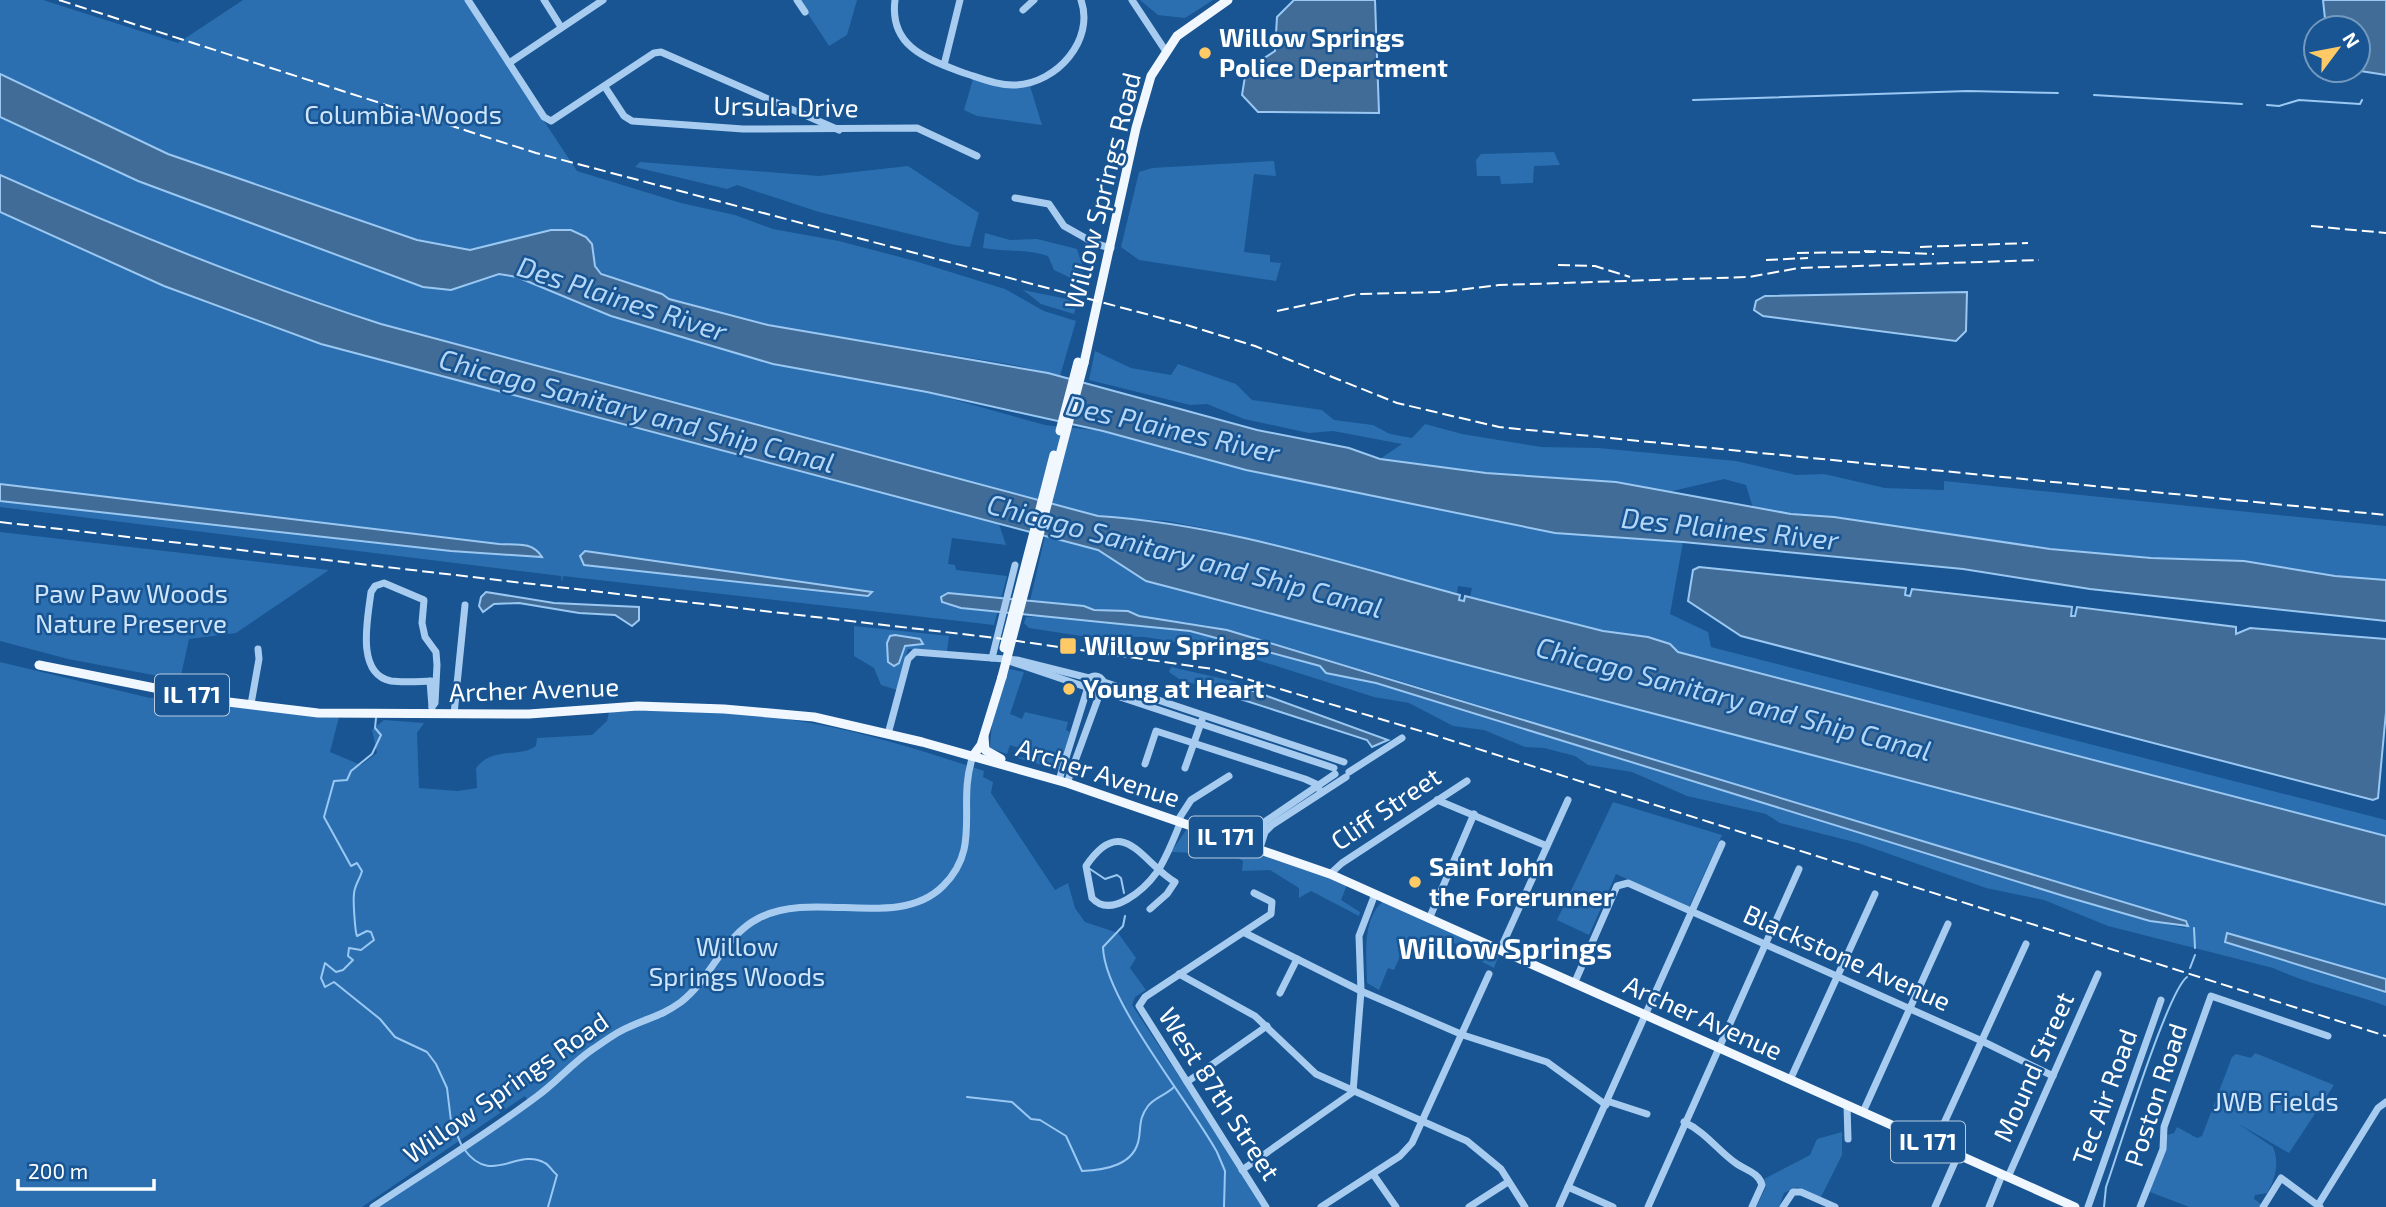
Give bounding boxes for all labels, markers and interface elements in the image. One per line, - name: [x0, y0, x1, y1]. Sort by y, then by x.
- north arrow: [2302, 14, 2372, 84]
- place label: Willow Springs Police Department: [1219, 21, 1448, 82]
- text: N: [2338, 28, 2365, 52]
- marker: Willow Springs Police Department: [1197, 45, 1213, 61]
- street label: Willow Springs Road: [1057, 69, 1146, 312]
- street label: Ursula Drive: [713, 89, 859, 122]
- park label: Columbia Woods: [304, 98, 502, 129]
- water label: Des Plaines River: [513, 248, 732, 348]
- water label: Chicago Sanitary and Ship Canal: [436, 341, 839, 479]
- water label: Des Plaines River: [1063, 387, 1284, 469]
- water label: Chicago Sanitary and Ship Canal: [984, 486, 1387, 624]
- water label: Des Plaines River: [1620, 500, 1841, 556]
- park label: Paw Paw Woods Nature Preserve: [34, 577, 228, 638]
- place label: Willow Springs: [1084, 629, 1270, 660]
- water label: Chicago Sanitary and Ship Canal: [1533, 629, 1936, 767]
- marker: Willow Springs: [1058, 636, 1078, 656]
- street label: Archer Avenue: [448, 670, 620, 707]
- place label: Young at Heart: [1083, 672, 1265, 703]
- road number: IL 171: [155, 674, 229, 716]
- marker: Young at Heart: [1061, 681, 1077, 697]
- street label: Archer Avenue: [1013, 731, 1184, 813]
- street label: Cliff Street: [1324, 760, 1446, 856]
- road number: IL 171: [1189, 816, 1263, 858]
- place label: Saint John the Forerunner: [1429, 850, 1614, 911]
- marker: Saint John the Forerunner: [1407, 874, 1423, 890]
- street label: Blackstone Avenue: [1739, 897, 1956, 1016]
- district label: Willow Springs: [1398, 929, 1612, 965]
- park label: Willow Springs Woods: [649, 930, 825, 991]
- street label: Archer Avenue: [1620, 968, 1788, 1065]
- street label: Mound Street: [1986, 987, 2079, 1146]
- street label: West 87th Street: [1153, 1001, 1288, 1185]
- street label: Willow Springs Road: [397, 1004, 614, 1169]
- street label: Poston Road: [2117, 1019, 2192, 1170]
- street label: Tec Air Road: [2065, 1024, 2142, 1169]
- park label: JWB Fields: [2213, 1085, 2339, 1116]
- road number: IL 171: [1891, 1122, 1965, 1162]
- scale bar: [18, 1148, 154, 1192]
- text: 200 m: [28, 1158, 88, 1183]

